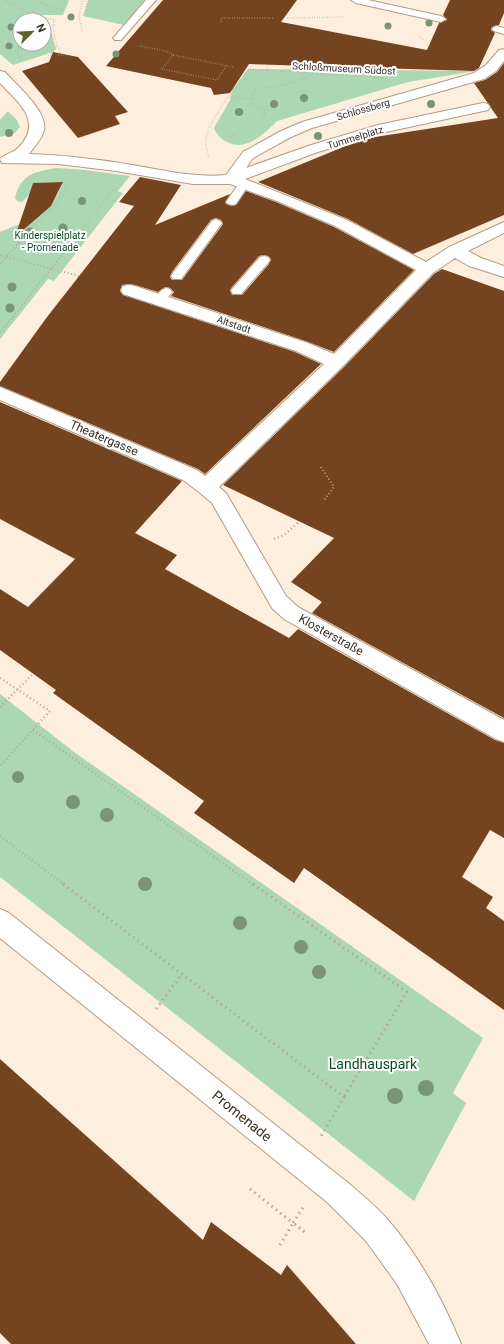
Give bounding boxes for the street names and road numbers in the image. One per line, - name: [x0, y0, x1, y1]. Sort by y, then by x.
- street label: Schloßmuseum Südost: [292, 60, 396, 77]
- street label: Schlossberg: [335, 97, 391, 122]
- street label: Tummelplatz: [326, 124, 385, 151]
- street label: Altstadt: [215, 314, 252, 335]
- street label: Theatergasse: [68, 417, 140, 459]
- street label: Klosterstraße: [296, 611, 366, 659]
- street label: Promenade: [209, 1087, 275, 1145]

